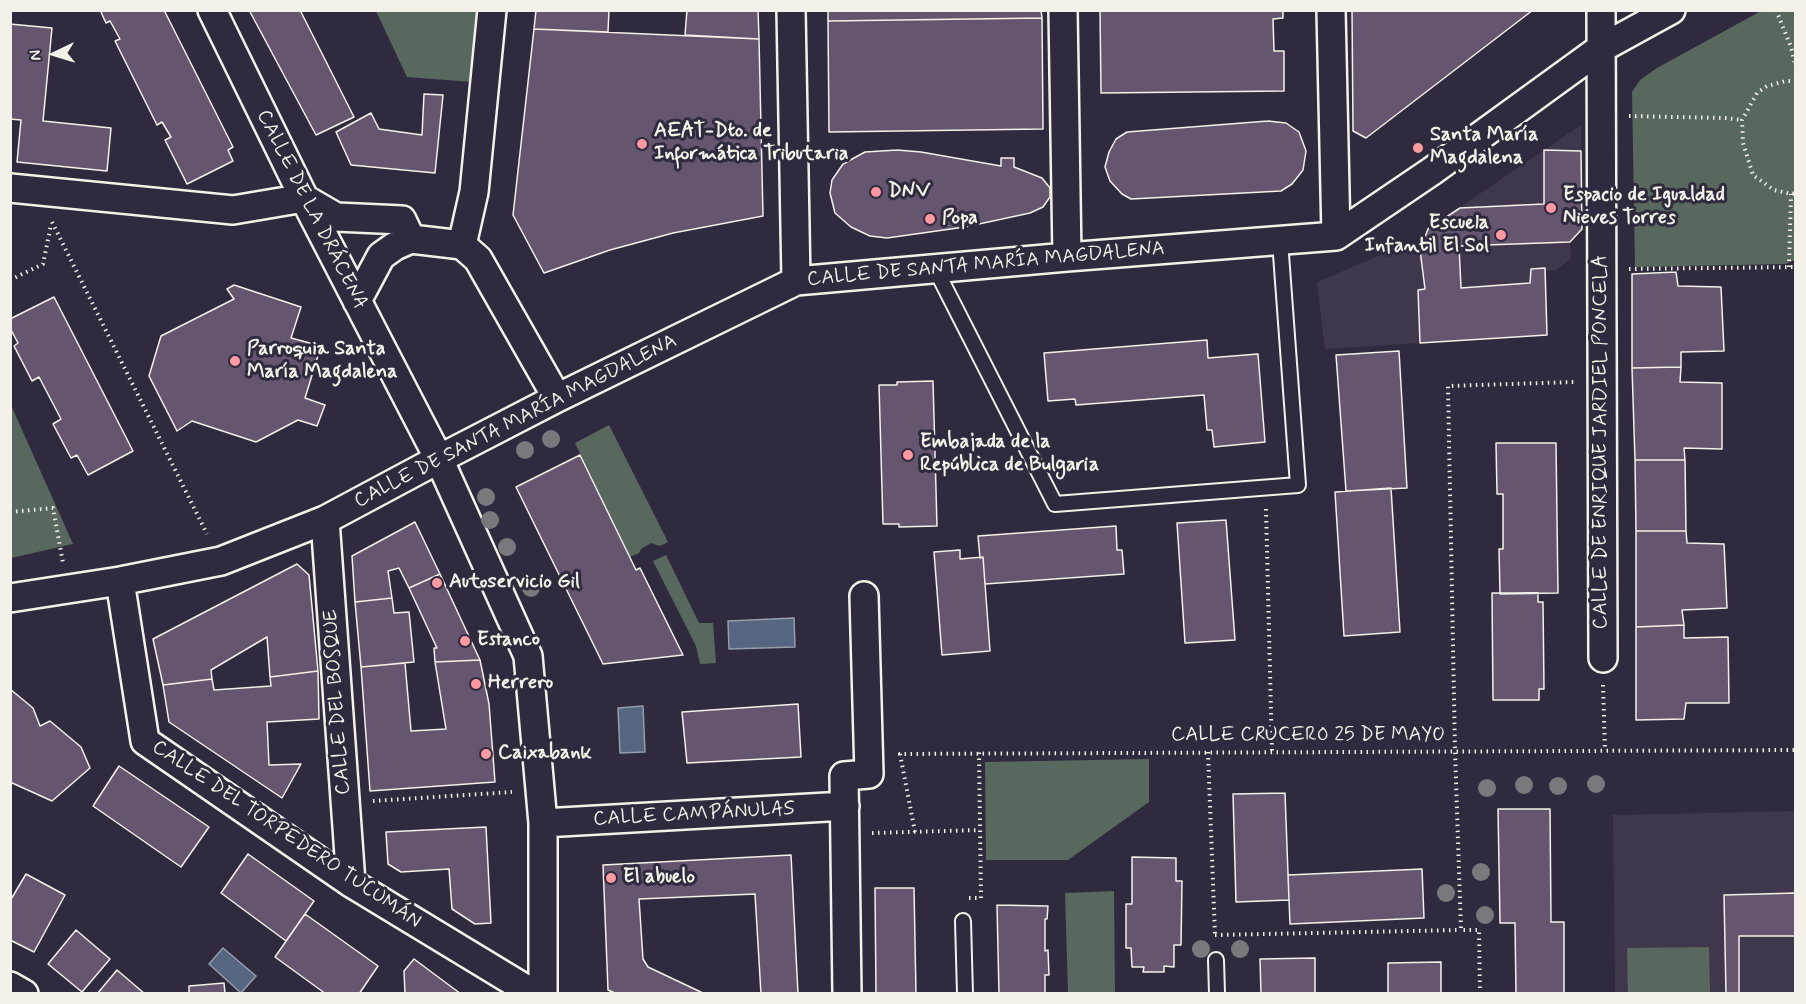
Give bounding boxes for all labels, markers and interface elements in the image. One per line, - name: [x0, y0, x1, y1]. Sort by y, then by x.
- north arrow: [24, 24, 84, 84]
- text: N: [25, 49, 46, 61]
- street label: CALLE DE LA DRÁCENA: [250, 106, 372, 314]
- place label: AEAT-Dto. de Informática Tributaria: [654, 120, 849, 167]
- place label: Santa María Magdalena: [1430, 124, 1539, 171]
- marker: AEAT-Dto. de Informática Tributaria: [635, 137, 649, 151]
- marker: Santa María Magdalena: [1411, 141, 1425, 155]
- place label: DNV: [888, 180, 931, 204]
- place label: Espacio de Igualdad Nieves Torres: [1563, 184, 1725, 231]
- marker: DNV: [869, 185, 883, 199]
- marker: Espacio de Igualdad Nieves Torres: [1544, 201, 1558, 215]
- place label: Popa: [942, 207, 978, 231]
- marker: Popa: [923, 212, 937, 226]
- place label: Escuela Infantil El Sol: [1365, 212, 1489, 259]
- marker: Escuela Infantil El Sol: [1494, 228, 1508, 242]
- street label: CALLE DE SANTA MARÍA MAGDALENA: [806, 237, 1166, 293]
- street label: CALLE DE ENRIQUE JARDIEL PONCELA: [1590, 254, 1614, 630]
- street label: CALLE DE SANTA MARÍA MAGDALENA: [351, 330, 681, 514]
- place label: Parroquia Santa María Magdalena: [247, 338, 398, 385]
- marker: Parroquia Santa María Magdalena: [228, 354, 242, 368]
- place label: Embajada de la República de Bulgaria: [920, 431, 1099, 478]
- marker: Embajada de la República de Bulgaria: [901, 448, 915, 462]
- place label: Autoservicio Gil: [449, 571, 580, 595]
- marker: Autoservicio Gil: [430, 576, 444, 590]
- street label: CALLE DEL BOSQUE: [320, 608, 356, 796]
- place label: Estanco: [477, 629, 540, 653]
- marker: Estanco: [458, 634, 472, 648]
- place label: Herrero: [488, 672, 553, 696]
- marker: Herrero: [469, 677, 483, 691]
- street label: CALLE CRUCERO 25 DE MAYO: [1171, 724, 1445, 748]
- street label: CALLE DEL TORPEDERO TUCUMÁN: [147, 736, 425, 934]
- place label: Caixabank: [498, 742, 592, 766]
- marker: Caixabank: [479, 747, 493, 761]
- street label: CALLE CAMPÁNULAS: [593, 798, 795, 832]
- place label: El abuelo: [623, 866, 695, 890]
- marker: El abuelo: [604, 871, 618, 885]

